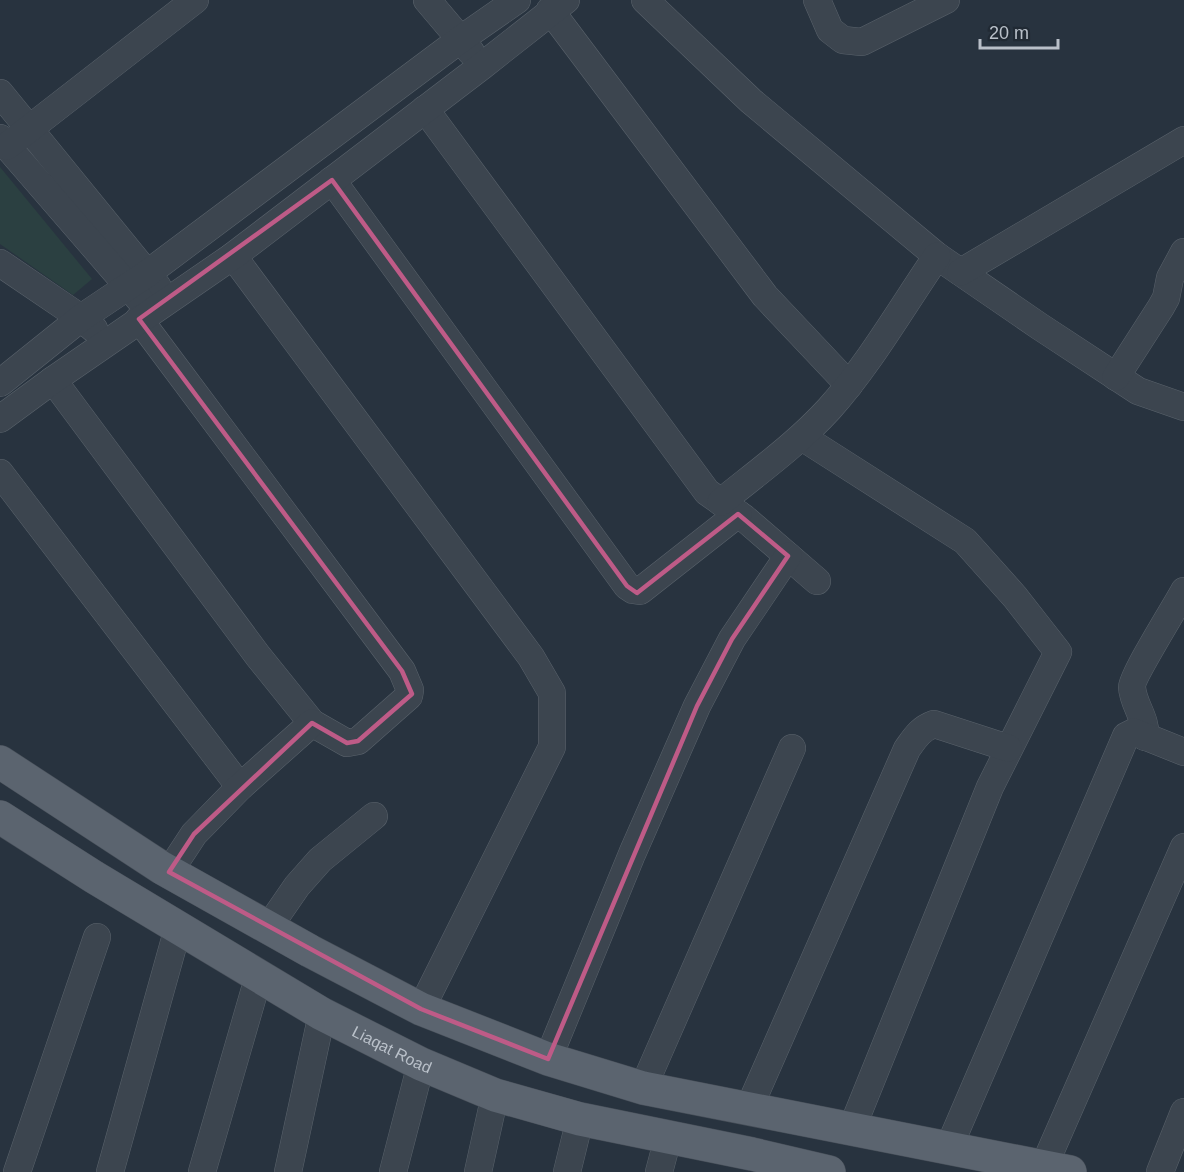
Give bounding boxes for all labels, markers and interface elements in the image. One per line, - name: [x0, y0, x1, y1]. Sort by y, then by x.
- scale bar: [980, 12, 1058, 50]
- text: 20 m: [989, 23, 1029, 43]
- street label: Liaqat Road: [349, 1023, 434, 1076]

